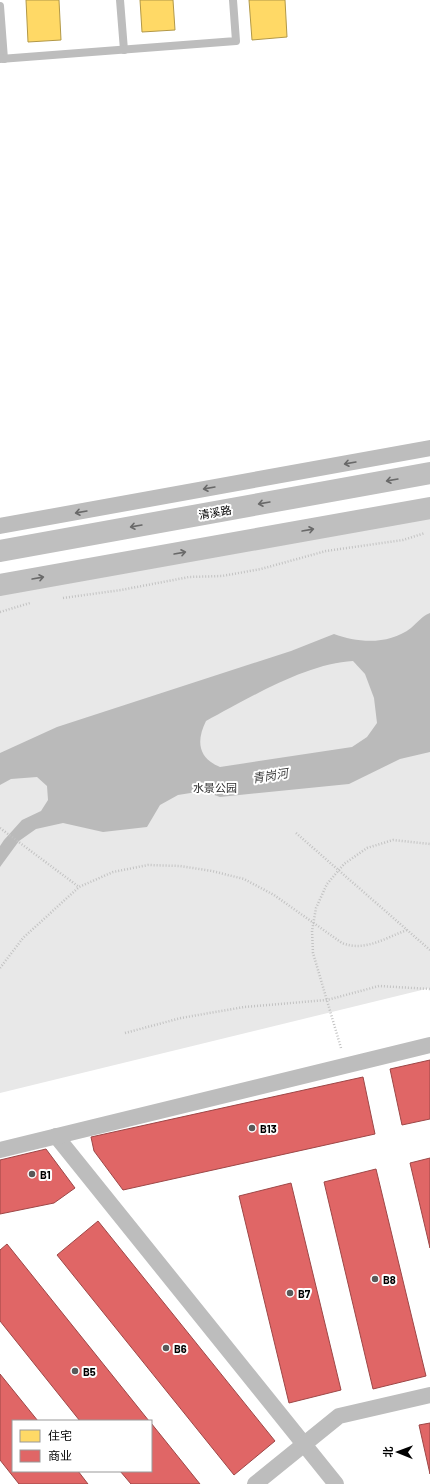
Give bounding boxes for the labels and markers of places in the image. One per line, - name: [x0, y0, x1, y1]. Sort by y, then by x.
- place label: B13: [260, 1122, 277, 1135]
- marker: B13: [247, 1123, 257, 1133]
- place label: B1: [40, 1168, 51, 1181]
- marker: B1: [27, 1169, 37, 1179]
- place label: B8: [383, 1273, 396, 1286]
- marker: B8: [370, 1274, 380, 1284]
- place label: B7: [298, 1287, 311, 1300]
- marker: B7: [285, 1288, 295, 1298]
- place label: B6: [174, 1342, 187, 1355]
- marker: B6: [161, 1343, 171, 1353]
- place label: B5: [83, 1365, 96, 1378]
- marker: B5: [70, 1366, 80, 1376]

